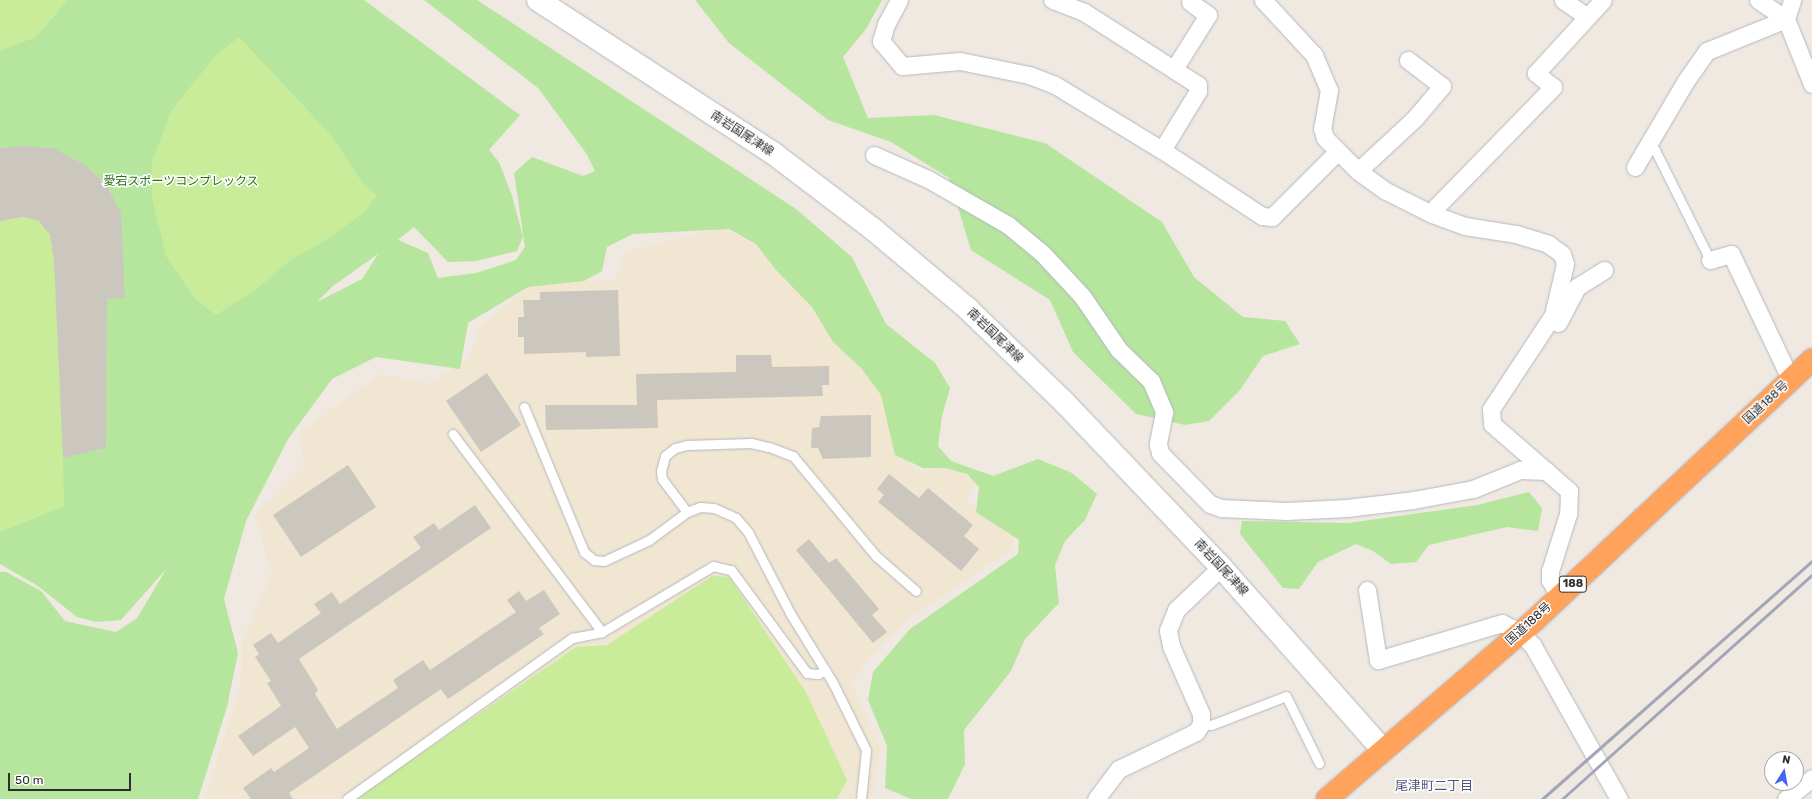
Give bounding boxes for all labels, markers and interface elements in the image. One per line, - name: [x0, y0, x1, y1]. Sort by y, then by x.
- street label: 南岩国尾津線: [708, 108, 776, 160]
- park label: 愛宕スポーツコンプレックス: [103, 175, 259, 189]
- street label: 南岩国尾津線: [964, 306, 1026, 366]
- street label: 国道188号: [1740, 379, 1792, 427]
- street label: 南岩国尾津線: [1191, 537, 1251, 599]
- road number: 188: [1558, 575, 1588, 593]
- street label: 国道188号: [1503, 600, 1555, 648]
- north arrow: [1764, 751, 1804, 791]
- text: N: [1781, 753, 1791, 767]
- scale bar: [10, 765, 133, 791]
- text: 50 m: [15, 773, 43, 787]
- district label: 尾津町二丁目: [1395, 778, 1473, 794]

